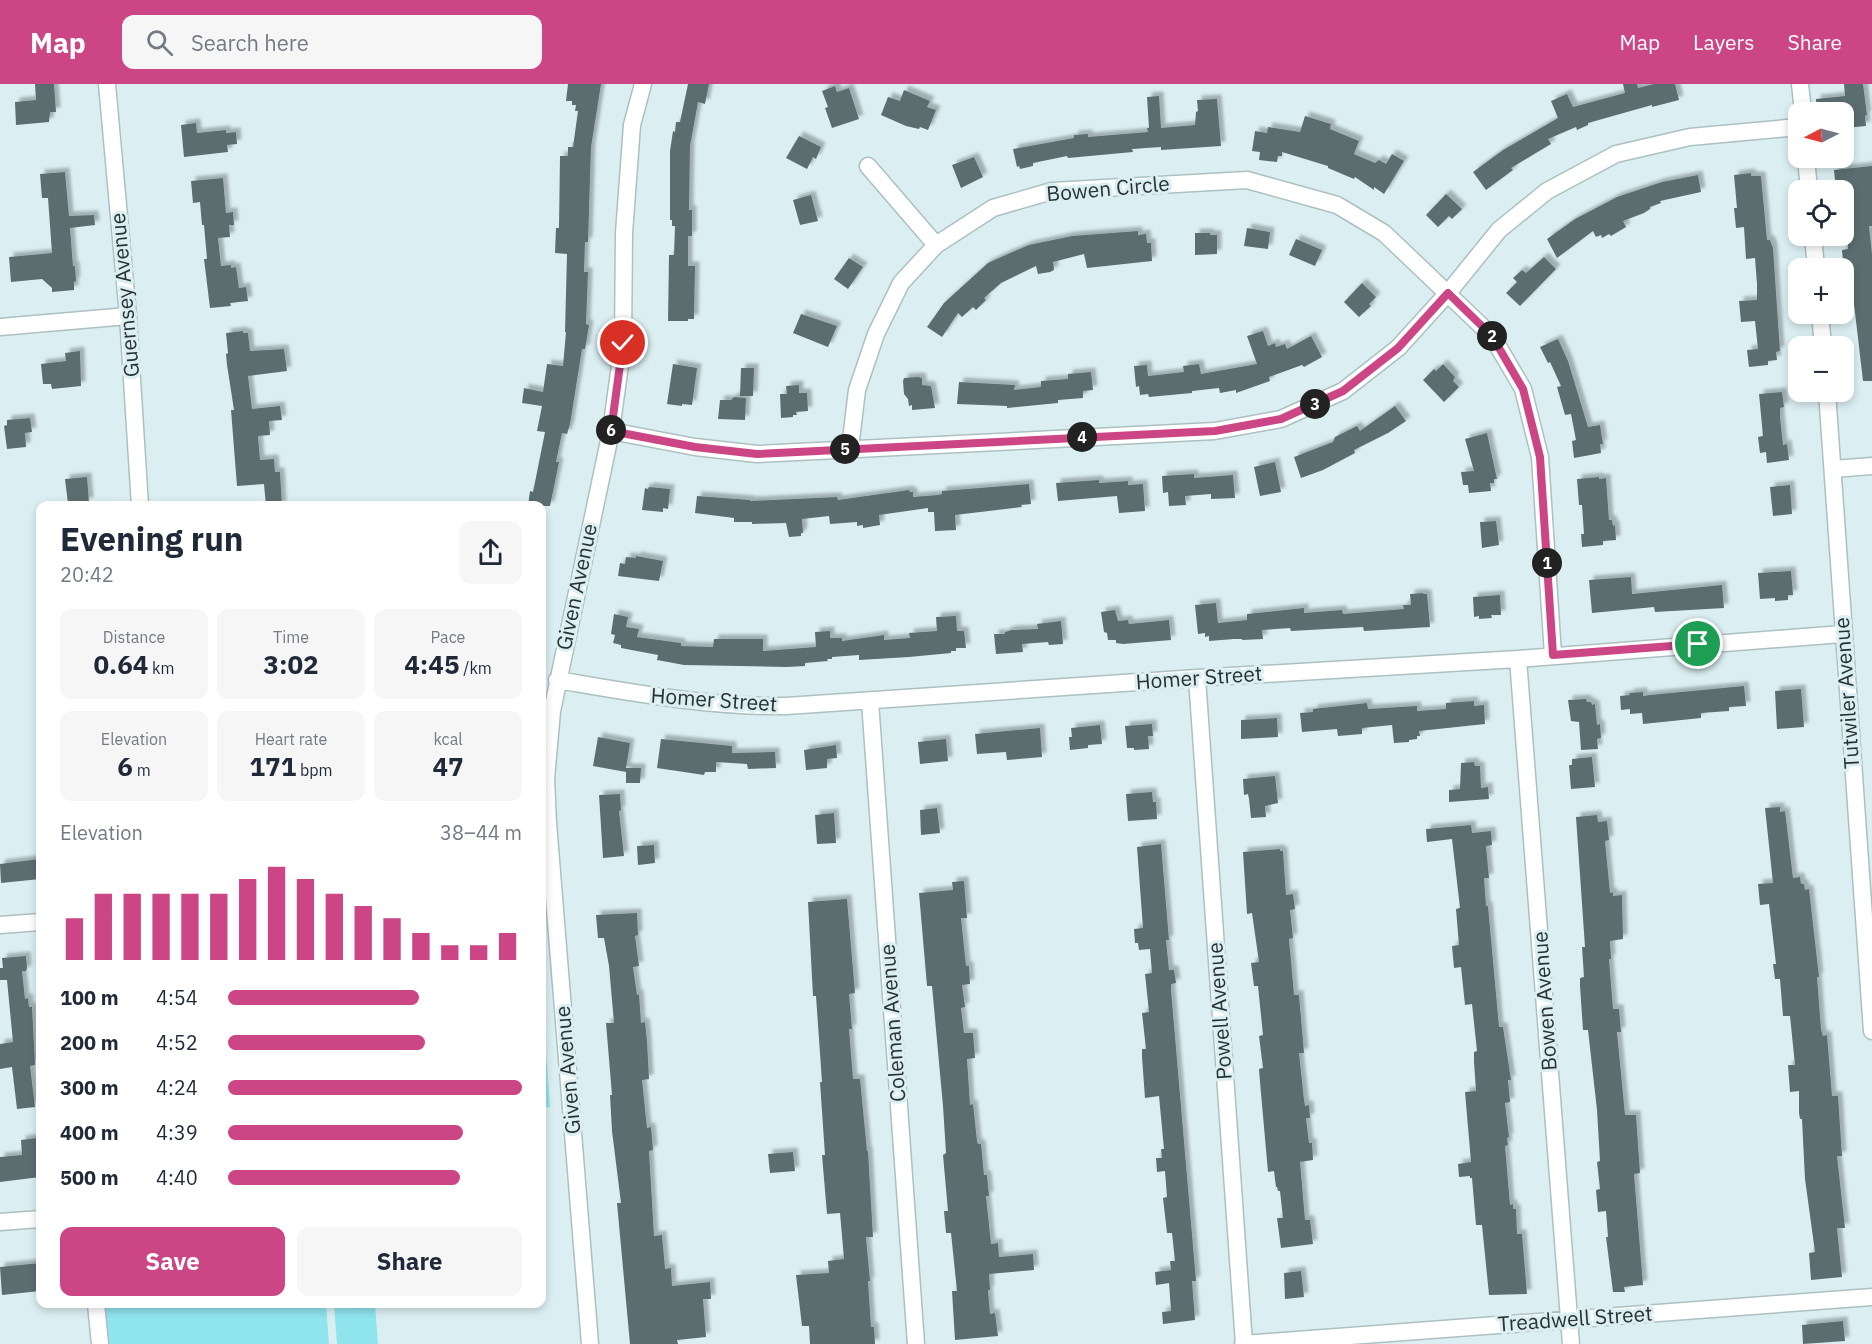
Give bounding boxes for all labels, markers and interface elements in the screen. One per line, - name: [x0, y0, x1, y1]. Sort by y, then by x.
- search box: [122, 15, 542, 69]
- text: Map: [30, 24, 86, 61]
- icon: search: [143, 26, 176, 59]
- text: Search here: [191, 28, 309, 57]
- text: Map: [1620, 28, 1660, 56]
- text: Layers: [1693, 28, 1755, 56]
- text: Share: [1788, 28, 1842, 56]
- north arrow: [1788, 102, 1854, 168]
- map controls: [1788, 102, 1854, 402]
- street label: Bowen Circle: [1045, 169, 1171, 207]
- button: locate: [1788, 180, 1854, 246]
- street label: Guernsey Avenue: [103, 212, 145, 378]
- button: +: [1788, 258, 1854, 324]
- pin: [597, 317, 648, 368]
- pin: 2: [1477, 321, 1507, 351]
- icon: check: [606, 326, 639, 359]
- text: 2: [1487, 326, 1497, 346]
- button: −: [1788, 336, 1854, 402]
- pin: 3: [1300, 389, 1330, 419]
- text: 3: [1310, 394, 1320, 414]
- pin: 6: [596, 415, 626, 445]
- text: 6: [606, 420, 616, 440]
- pin: 4: [1067, 422, 1097, 452]
- text: 4: [1077, 427, 1087, 447]
- pin: 5: [830, 434, 860, 464]
- text: 5: [840, 439, 850, 459]
- text: Evening run: [60, 517, 244, 560]
- button: share: [459, 521, 522, 584]
- street label: Given Avenue: [549, 521, 603, 653]
- pin: 1: [1532, 548, 1562, 578]
- text: 1: [1542, 553, 1552, 573]
- text: 20:42: [60, 561, 114, 588]
- street label: Tutwiler Avenue: [1827, 616, 1865, 770]
- pin: [1672, 618, 1723, 669]
- text: Distance: [103, 627, 165, 647]
- text: Time: [273, 627, 309, 647]
- text: Pace: [431, 627, 465, 647]
- icon: arrive: [1681, 627, 1714, 660]
- text: 0.64: [93, 647, 148, 681]
- text: 3:02: [263, 647, 319, 681]
- text: 4:45: [404, 647, 460, 681]
- text: km: [148, 658, 175, 678]
- text: /km: [460, 658, 492, 678]
- street label: Homer Street: [1135, 659, 1263, 695]
- street label: Homer Street: [650, 681, 778, 717]
- text: Elevation: [101, 729, 167, 749]
- text: Heart rate: [255, 729, 327, 749]
- text: kcal: [433, 729, 463, 749]
- text: 6: [117, 749, 133, 783]
- text: 171: [249, 749, 296, 783]
- text: 47: [432, 749, 464, 783]
- text: m: [133, 760, 151, 780]
- text: bpm: [296, 760, 333, 780]
- text: Elevation: [60, 819, 143, 846]
- text: 38–44 m: [440, 819, 522, 846]
- street label: Bowen Avenue: [1525, 930, 1563, 1072]
- street label: Powell Avenue: [1200, 941, 1238, 1081]
- street label: Coleman Avenue: [873, 943, 911, 1103]
- text: 100 m: [60, 984, 119, 1011]
- text: 4:54: [156, 984, 198, 1011]
- street label: Given Avenue: [547, 1005, 587, 1135]
- text: 200 m: [60, 1029, 119, 1056]
- text: 4:52: [156, 1029, 198, 1056]
- text: 300 m: [60, 1074, 119, 1101]
- text: 4:24: [156, 1074, 198, 1101]
- text: 400 m: [60, 1119, 119, 1146]
- text: 4:39: [156, 1119, 198, 1146]
- text: 500 m: [60, 1164, 119, 1191]
- text: 4:40: [156, 1164, 198, 1191]
- button: Save: [60, 1227, 285, 1296]
- button: Share: [297, 1227, 522, 1296]
- street label: Treadwell Street: [1497, 1299, 1653, 1337]

